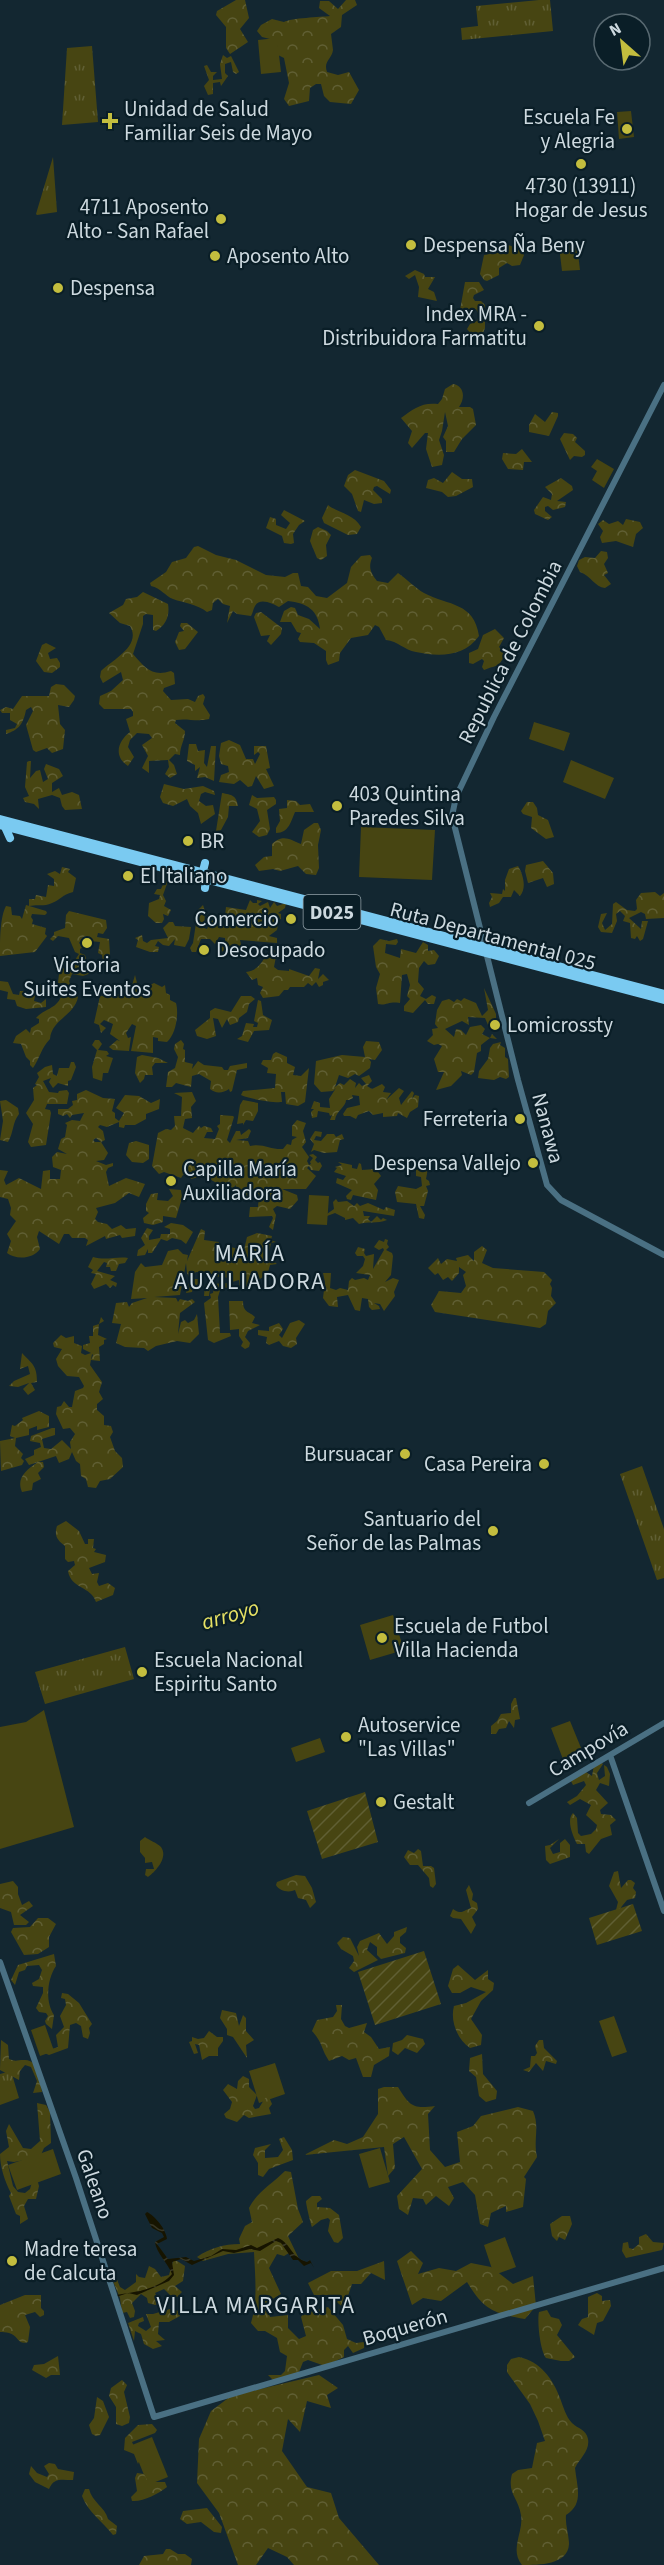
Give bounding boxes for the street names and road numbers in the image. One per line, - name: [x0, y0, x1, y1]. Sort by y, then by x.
- street label: Republica de Colombia: [451, 555, 569, 749]
- street label: Ruta Departamental 025: [387, 894, 599, 978]
- road number: D025: [304, 895, 360, 929]
- street label: Nanawa: [524, 1089, 572, 1167]
- street label: Campovía: [542, 1713, 634, 1785]
- street label: Galeano: [69, 2145, 121, 2223]
- street label: Boquerón: [359, 2301, 451, 2353]

